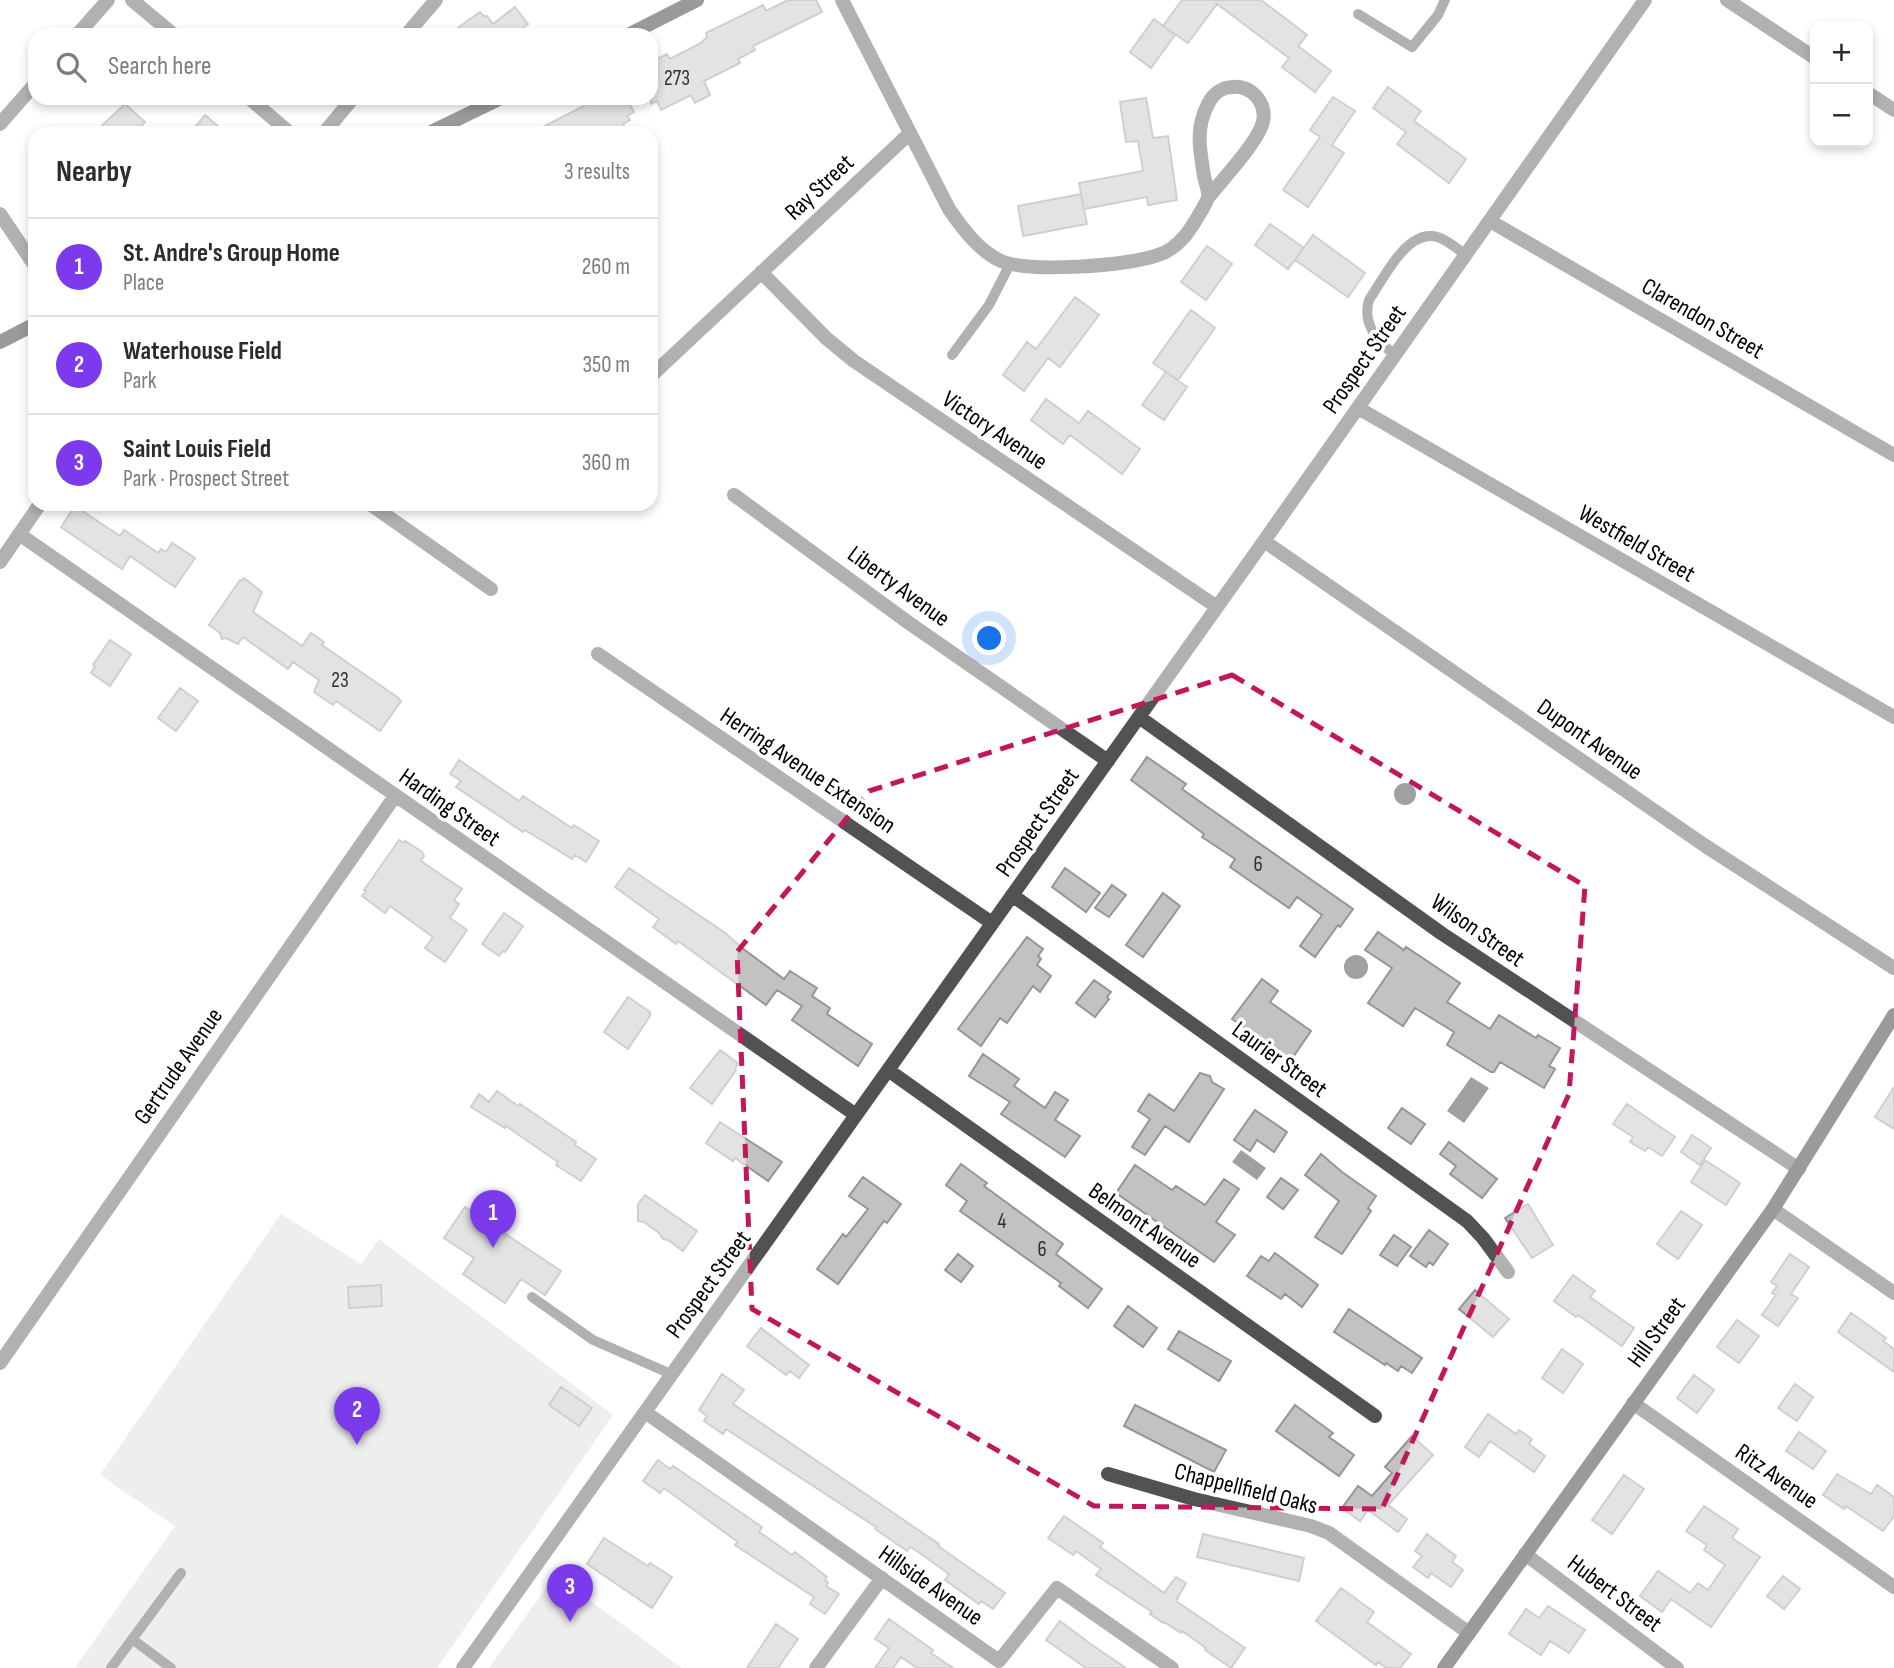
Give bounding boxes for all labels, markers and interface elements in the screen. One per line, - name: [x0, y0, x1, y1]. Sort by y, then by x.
- map controls: [1810, 21, 1873, 147]
- button: +: [1810, 21, 1873, 84]
- search box: [28, 28, 658, 105]
- icon: search: [52, 48, 90, 86]
- text: Search here: [108, 51, 211, 82]
- house number: 273: [664, 66, 690, 91]
- button: −: [1810, 84, 1873, 147]
- street label: Ray Street: [779, 148, 860, 226]
- text: Nearby: [56, 154, 132, 190]
- text: 3 results: [564, 158, 630, 186]
- text: St. Andre's Group Home: [123, 238, 340, 269]
- text: 1: [74, 253, 84, 281]
- text: 260 m: [582, 253, 630, 281]
- text: Place: [123, 269, 164, 297]
- street label: Clarendon Street: [1636, 272, 1769, 365]
- street label: Prospect Street: [1316, 299, 1412, 419]
- text: Waterhouse Field: [123, 336, 282, 367]
- text: 2: [74, 351, 84, 379]
- text: 350 m: [582, 351, 630, 379]
- text: Park: [123, 367, 157, 395]
- street label: Victory Avenue: [937, 385, 1053, 476]
- text: Saint Louis Field: [123, 434, 271, 465]
- text: 3: [74, 449, 84, 477]
- text: 360 m: [582, 449, 630, 477]
- text: Park · Prospect Street: [123, 465, 289, 493]
- street label: Westfield Street: [1573, 498, 1700, 588]
- street label: Liberty Avenue: [842, 540, 955, 633]
- your location: [972, 621, 1006, 655]
- house number: 23: [331, 668, 349, 693]
- street label: Dupont Avenue: [1531, 693, 1648, 786]
- street label: Herring Avenue Extension: [714, 701, 901, 840]
- street label: Harding Street: [394, 762, 506, 853]
- street label: Prospect Street: [989, 762, 1085, 882]
- house number: 6: [1253, 852, 1263, 877]
- street label: Wilson Street: [1425, 888, 1530, 973]
- street label: Gertrude Avenue: [128, 1003, 229, 1130]
- street label: Laurier Street: [1226, 1015, 1333, 1104]
- street label: Belmont Avenue: [1083, 1176, 1206, 1275]
- pin: 1: [470, 1190, 516, 1248]
- house number: 4: [998, 1209, 1007, 1234]
- street label: Prospect Street: [660, 1225, 757, 1344]
- house number: 6: [1037, 1237, 1047, 1262]
- street label: Hill Street: [1621, 1291, 1692, 1373]
- pin: 2: [334, 1387, 380, 1445]
- street label: Ritz Avenue: [1730, 1438, 1824, 1515]
- street label: Chappellfield Oaks: [1171, 1457, 1320, 1520]
- street label: Hillside Avenue: [873, 1539, 989, 1632]
- street label: Hubert Street: [1562, 1548, 1668, 1638]
- pin: 3: [547, 1564, 593, 1622]

